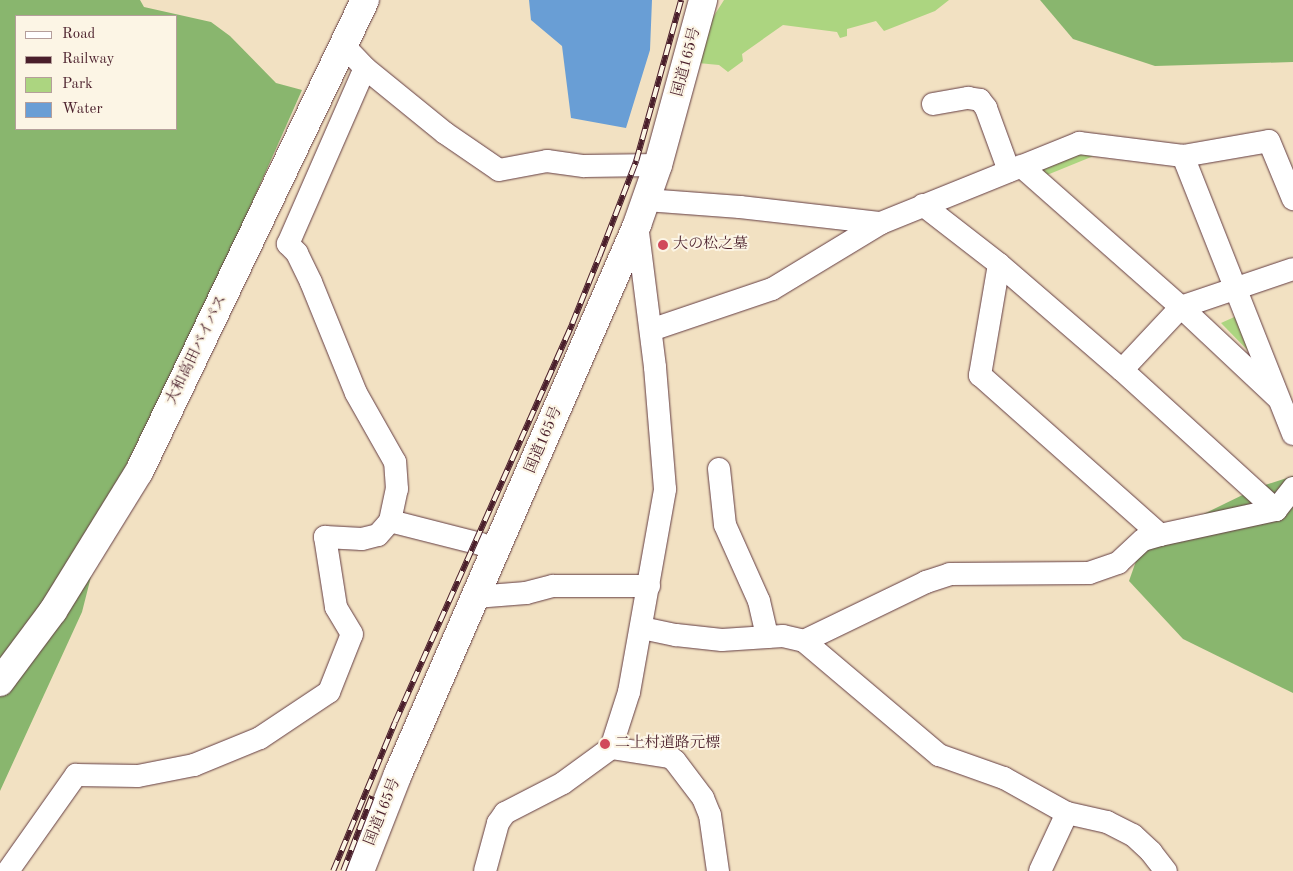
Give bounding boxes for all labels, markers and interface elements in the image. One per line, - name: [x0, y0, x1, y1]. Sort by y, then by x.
- legend: [15, 15, 178, 130]
- street label: 国道165号: [669, 25, 705, 99]
- text: Road: [62, 27, 95, 42]
- text: Railway: [62, 52, 115, 67]
- text: Park: [62, 77, 93, 92]
- text: Water: [62, 102, 103, 117]
- place label: 大の松之墓: [673, 236, 748, 254]
- marker: 大の松之墓: [657, 239, 669, 251]
- street label: 大和高田バイパス: [163, 292, 231, 408]
- street label: 国道165号: [522, 404, 566, 476]
- place label: 二上村道路元標: [615, 735, 720, 753]
- marker: 二上村道路元標: [599, 738, 611, 750]
- street label: 国道165号: [361, 776, 405, 848]

